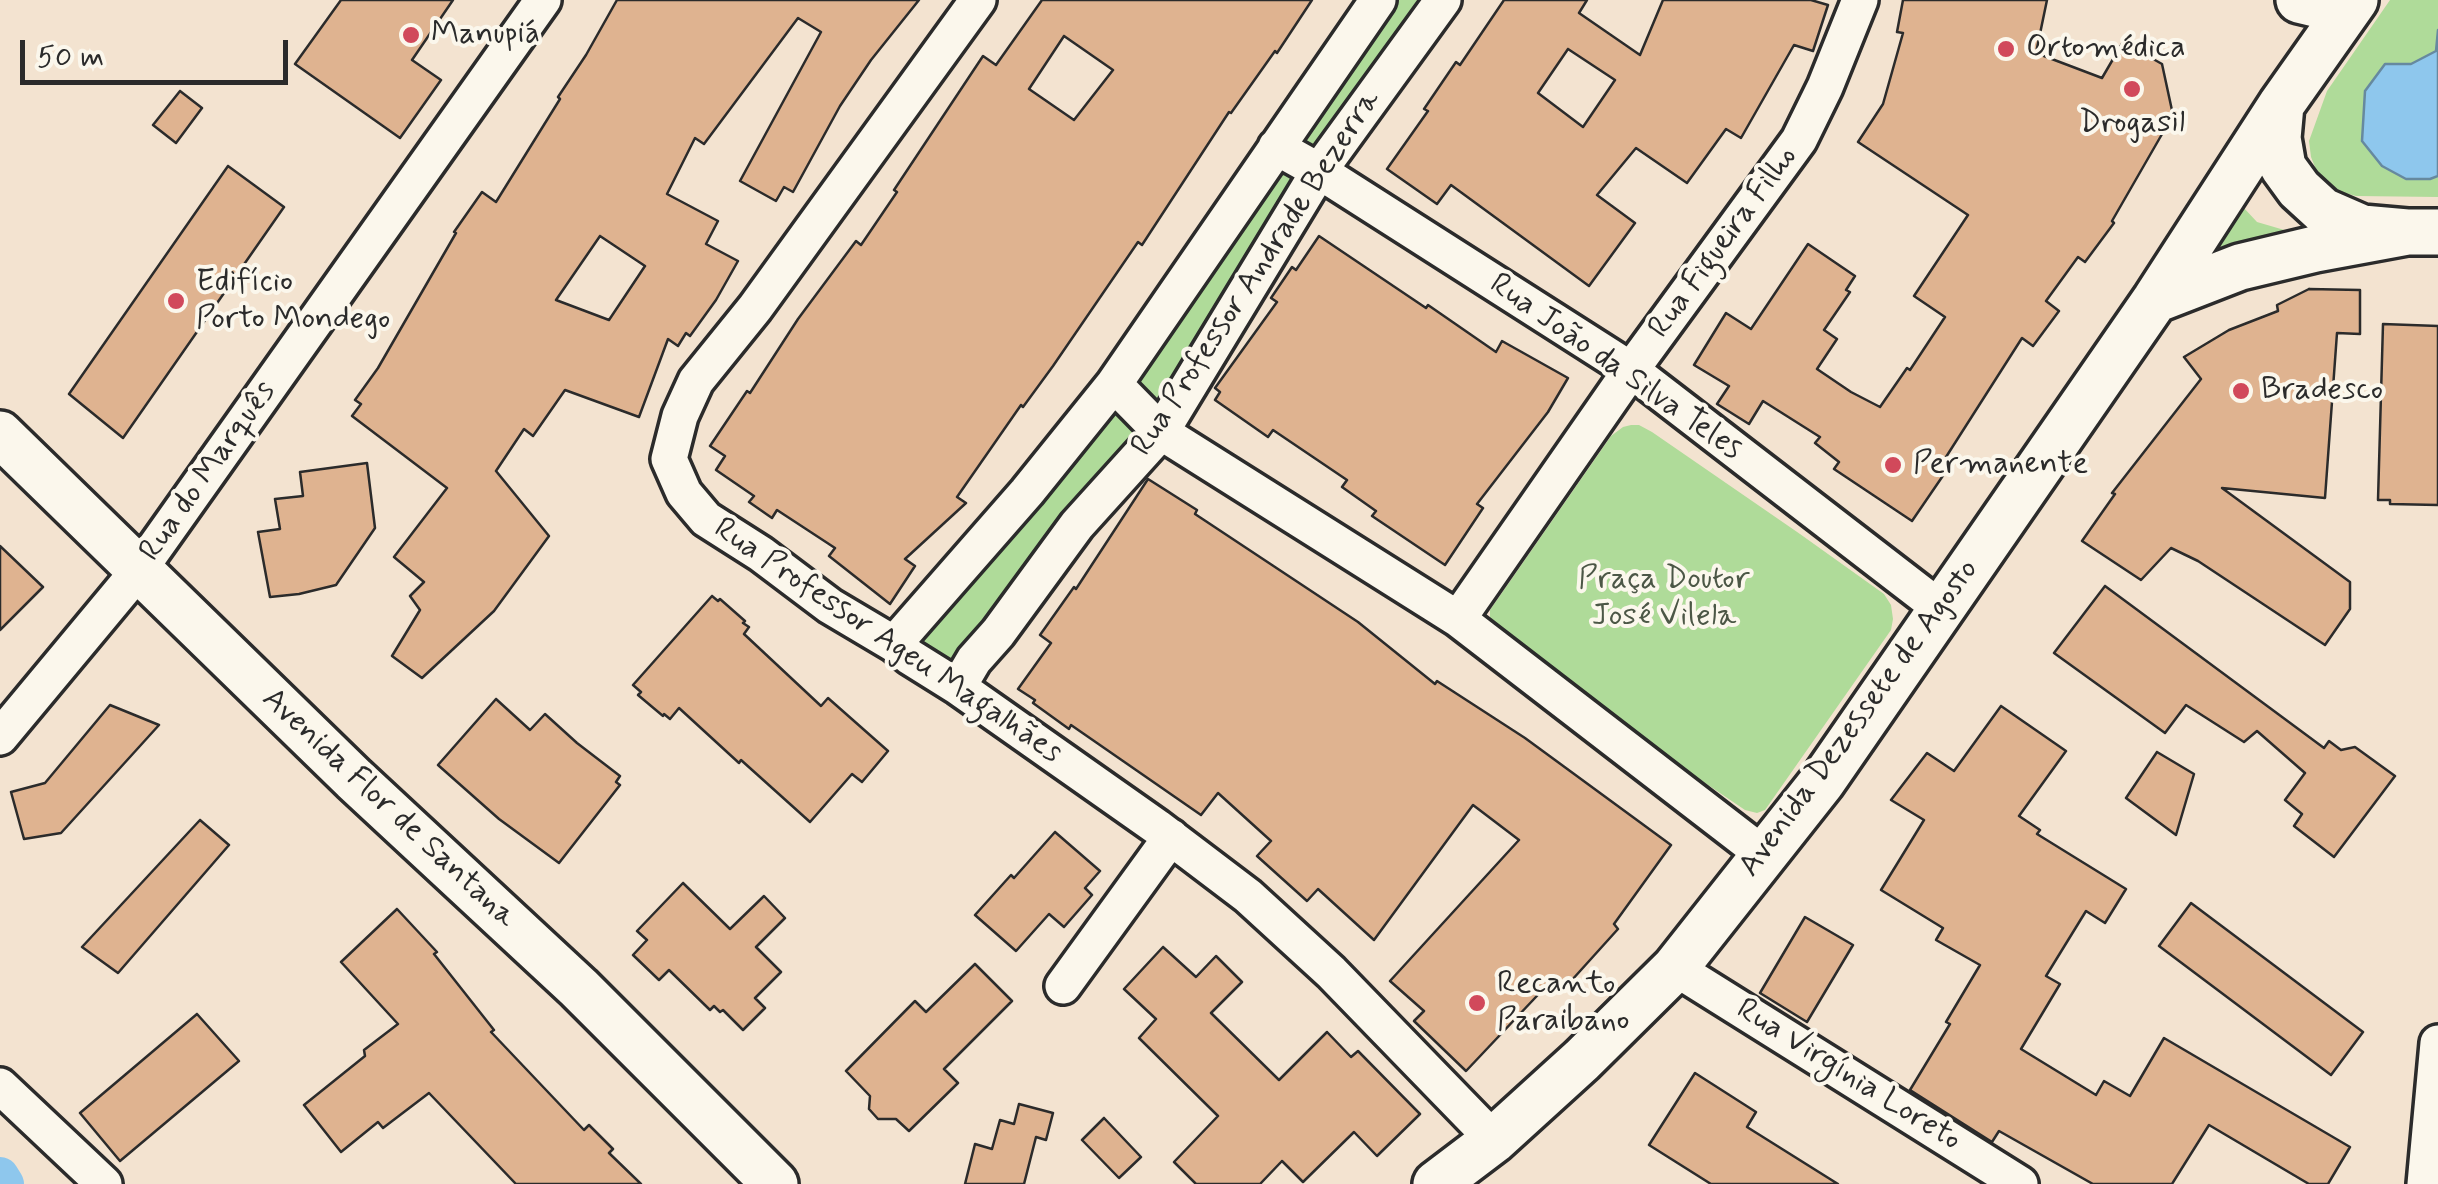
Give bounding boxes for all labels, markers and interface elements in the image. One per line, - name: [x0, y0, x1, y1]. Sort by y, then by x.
- place label: Manupiá: [431, 16, 540, 54]
- scale bar: [25, 20, 292, 82]
- marker: Manupiá: [400, 24, 422, 46]
- place label: Ortomédica: [2026, 30, 2186, 68]
- text: 50 m: [37, 38, 104, 77]
- marker: Ortomédica: [1995, 38, 2017, 60]
- marker: Drogasil: [2121, 78, 2143, 100]
- street label: Rua Professor Andrade Bezerra: [1124, 84, 1390, 464]
- place label: Drogasil: [2079, 105, 2185, 143]
- street label: Rua Figueira Filho: [1641, 139, 1807, 347]
- place label: Edifício Porto Mondego: [196, 264, 390, 339]
- street label: Rua João da Silva Teles: [1481, 266, 1749, 470]
- marker: Edifício Porto Mondego: [165, 290, 187, 312]
- place label: Bradesco: [2261, 372, 2383, 410]
- street label: Rua do Marquês: [133, 374, 285, 570]
- marker: Bradesco: [2230, 380, 2252, 402]
- place label: Permanente: [1913, 446, 2088, 484]
- marker: Permanente: [1882, 454, 1904, 476]
- street label: Rua Professor Ageu Magalhães: [705, 511, 1069, 773]
- street label: Avenida Dezessete de Agosto: [1732, 553, 1988, 885]
- park label: Praça Doutor José Vilela: [1578, 561, 1750, 636]
- street label: Avenida Flor de Santana: [253, 681, 523, 937]
- place label: Recanto Paraibano: [1497, 966, 1630, 1041]
- street label: Rua Virgínia Loreto: [1729, 991, 1967, 1161]
- marker: Recanto Paraibano: [1466, 992, 1488, 1014]

